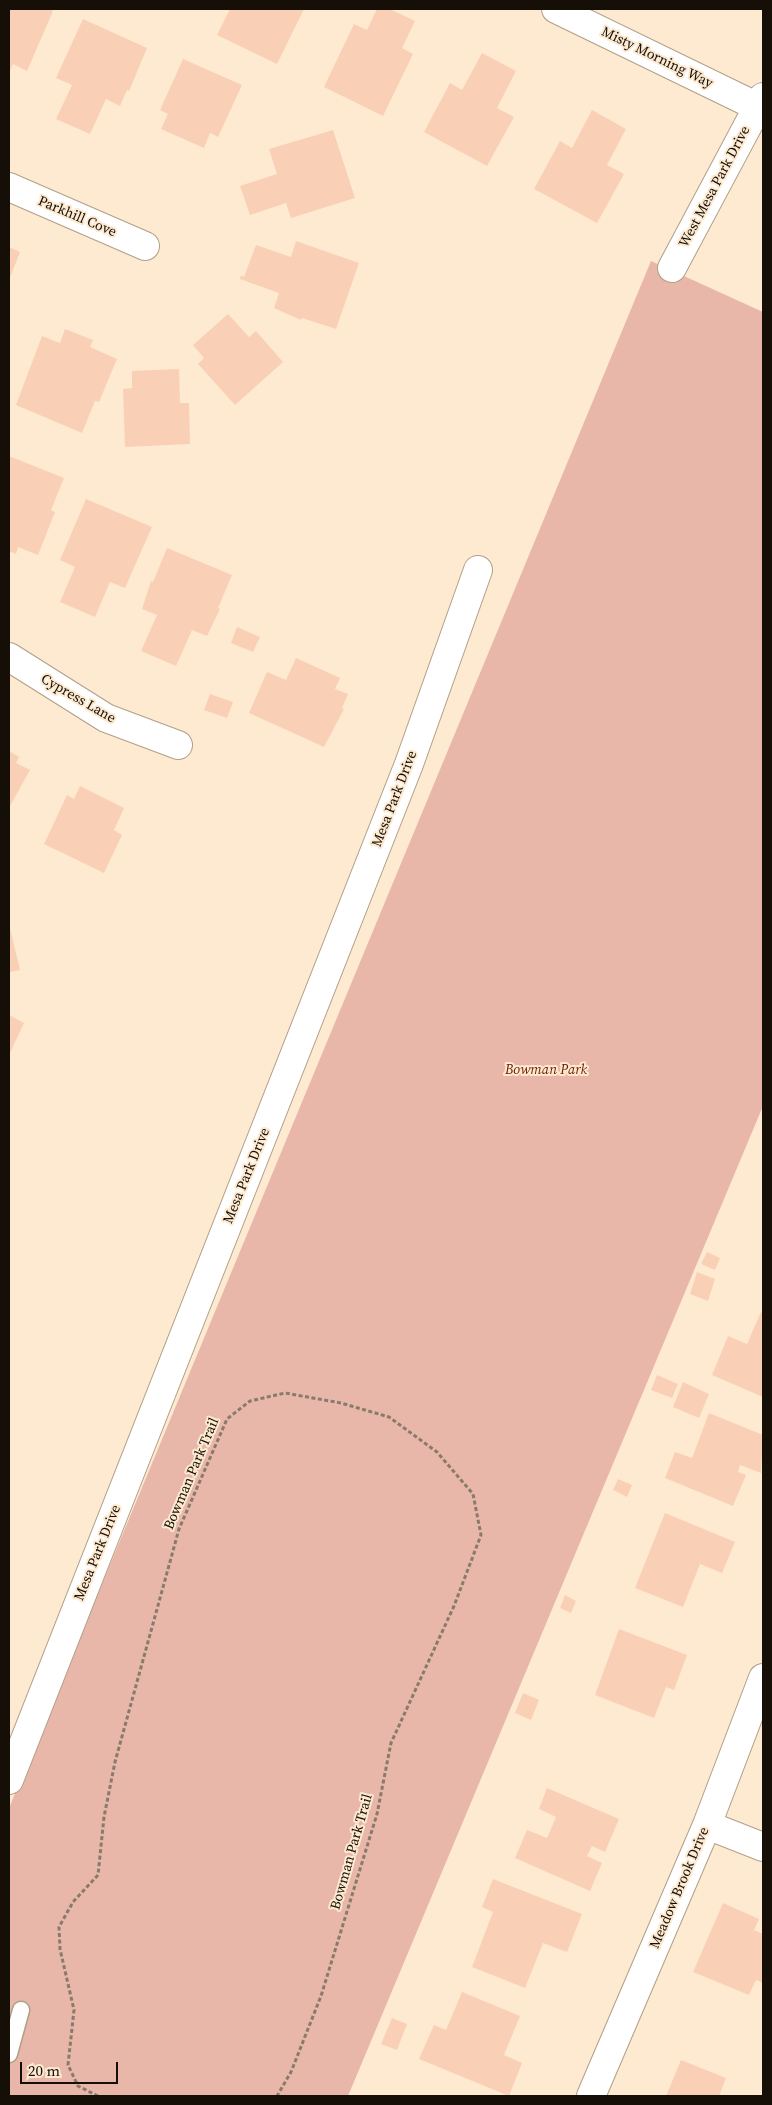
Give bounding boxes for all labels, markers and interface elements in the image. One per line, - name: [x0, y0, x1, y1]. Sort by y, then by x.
- street label: Misty Morning Way: [598, 24, 716, 92]
- street label: West Mesa Park Drive: [676, 123, 754, 251]
- street label: Parkhill Cove: [35, 193, 119, 241]
- street label: Cypress Lane: [38, 671, 118, 727]
- street label: Mesa Park Drive: [369, 749, 421, 849]
- park label: Bowman Park: [505, 1062, 587, 1078]
- street label: Mesa Park Drive: [220, 1126, 274, 1226]
- street label: Bowman Park Trail: [161, 1416, 223, 1532]
- street label: Mesa Park Drive: [71, 1503, 125, 1603]
- street label: Bowman Park Trail: [327, 1792, 377, 1912]
- street label: Meadow Brook Drive: [647, 1825, 713, 1951]
- scale bar: [22, 2052, 120, 2084]
- text: 20 m: [28, 2060, 60, 2081]

